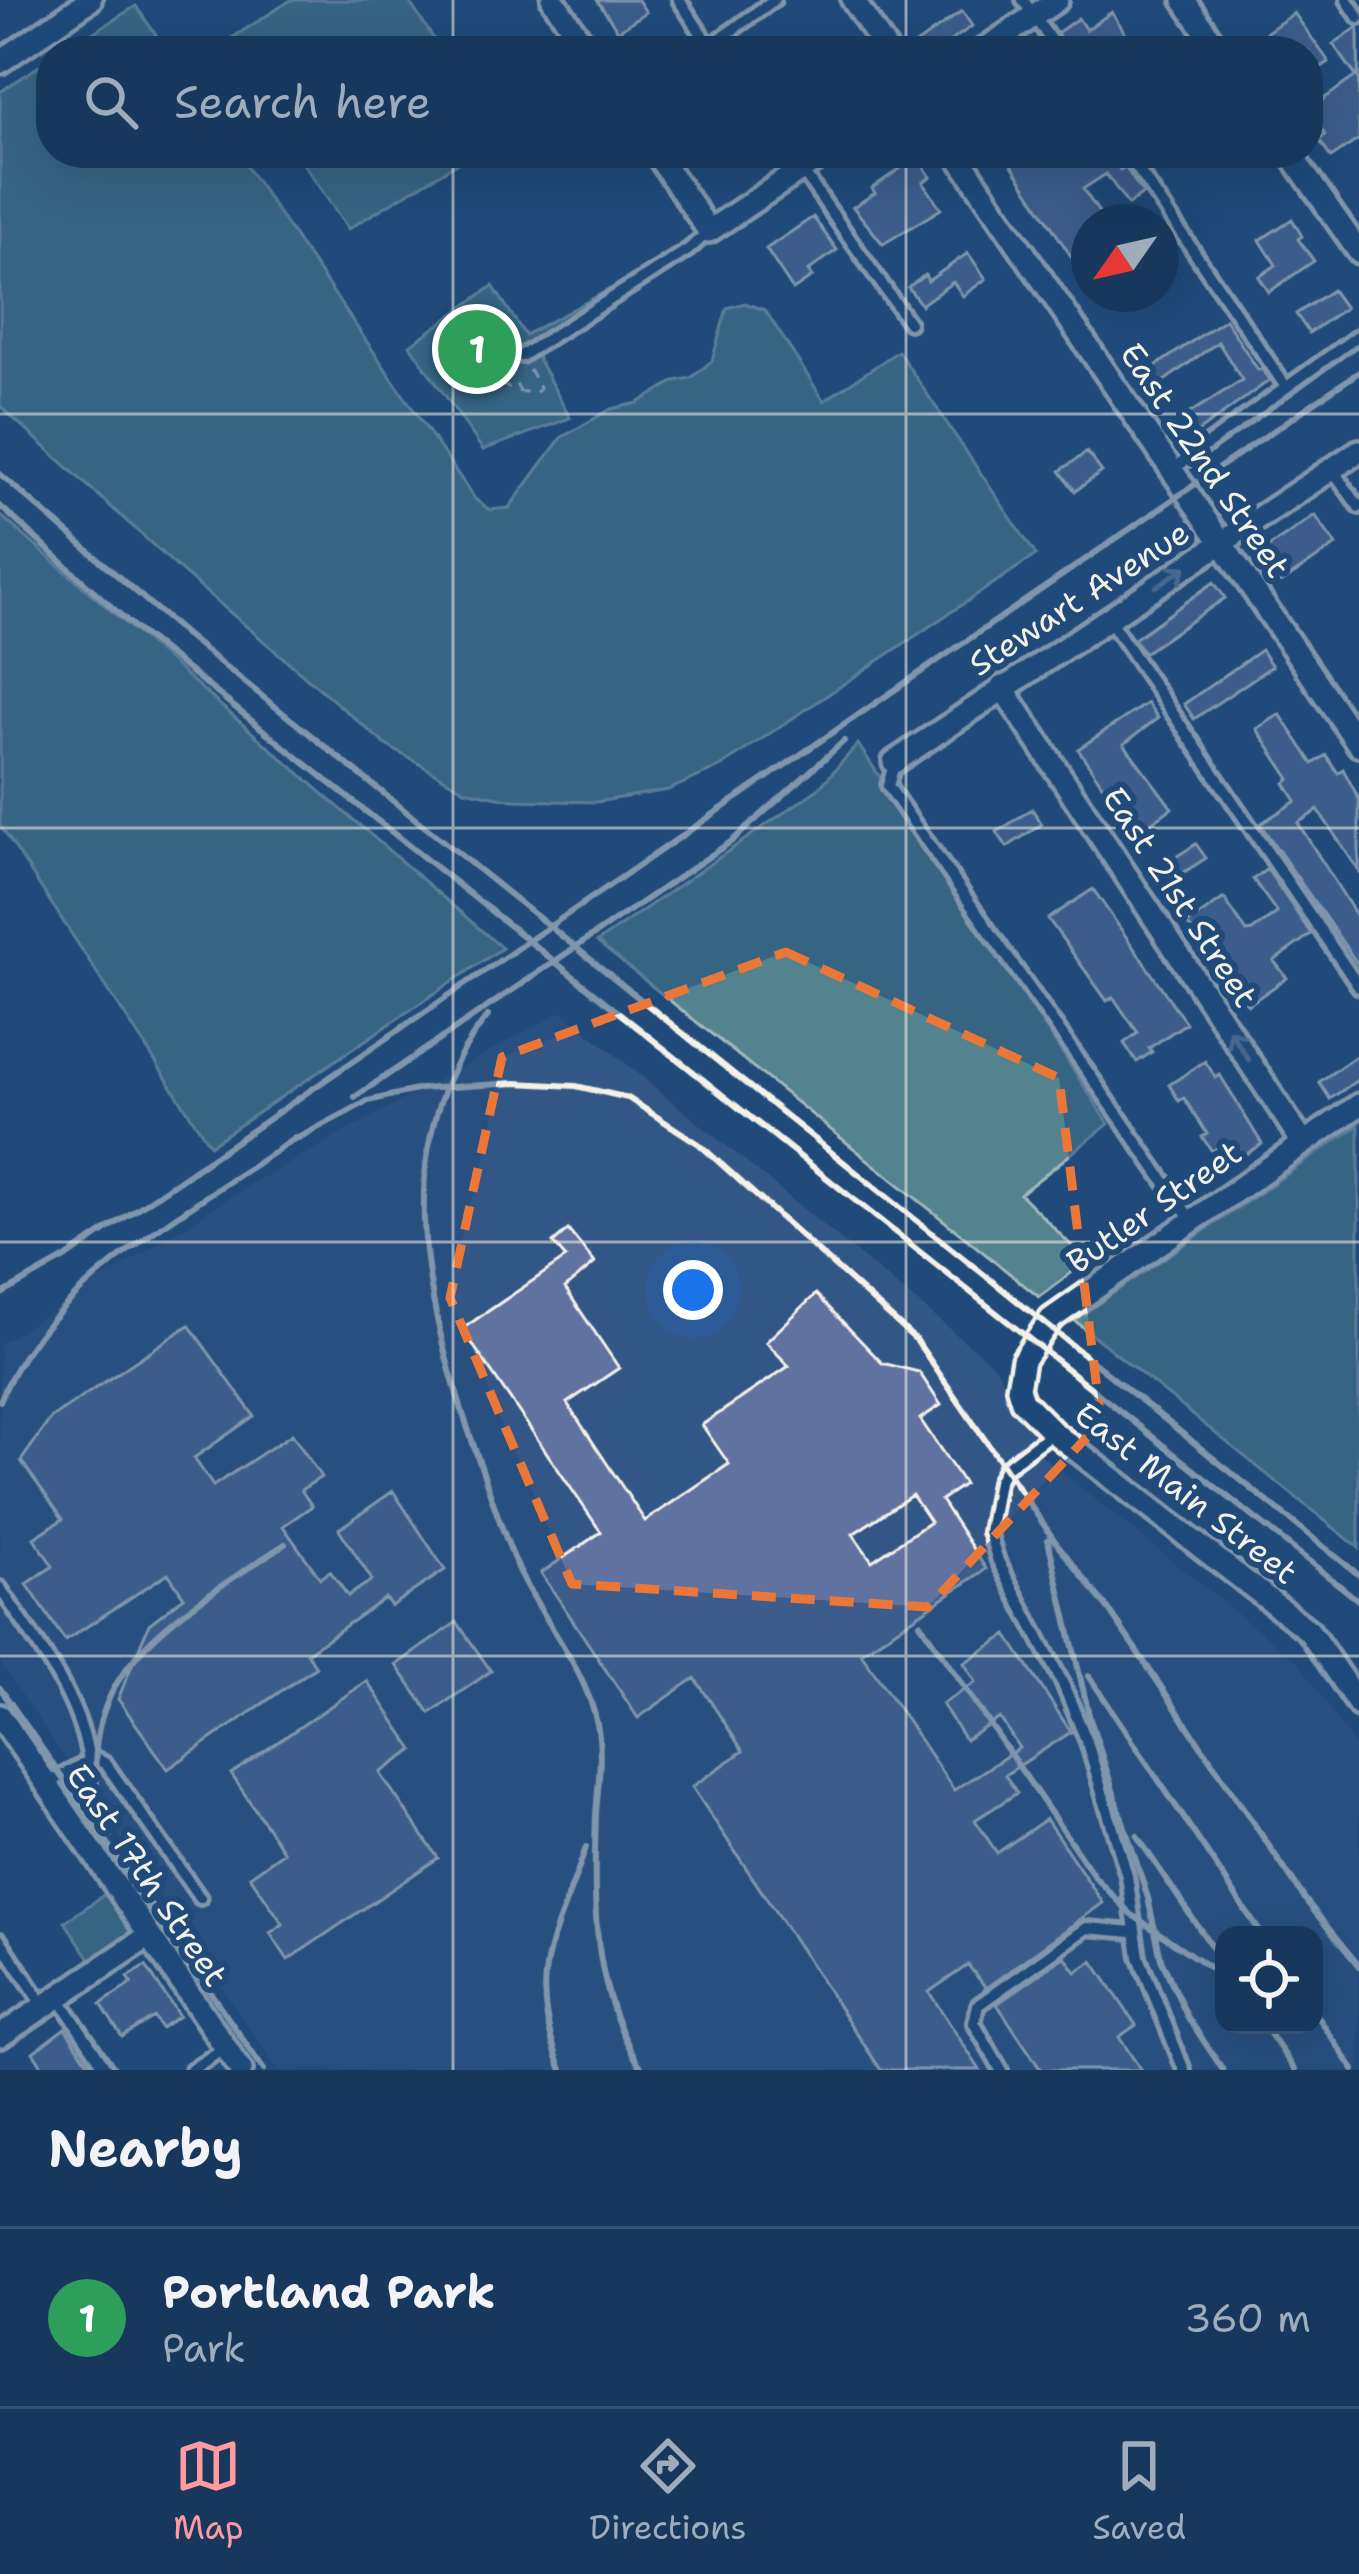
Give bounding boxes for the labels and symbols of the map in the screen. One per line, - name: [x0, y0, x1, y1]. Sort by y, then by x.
- north arrow: [1071, 204, 1179, 312]
- pin: 1: [438, 304, 516, 394]
- street label: East 22nd Street: [1110, 334, 1300, 586]
- street label: Stewart Avenue: [960, 510, 1198, 686]
- one-way arrow: [1153, 565, 1187, 590]
- street label: East 21st Street: [1092, 778, 1268, 1016]
- one-way arrow: [1226, 1029, 1251, 1063]
- street label: Butler Street: [1058, 1130, 1250, 1284]
- your location: [663, 1260, 723, 1320]
- street label: East Main Street: [1065, 1392, 1307, 1594]
- street label: East 17th Street: [56, 1755, 238, 1995]

